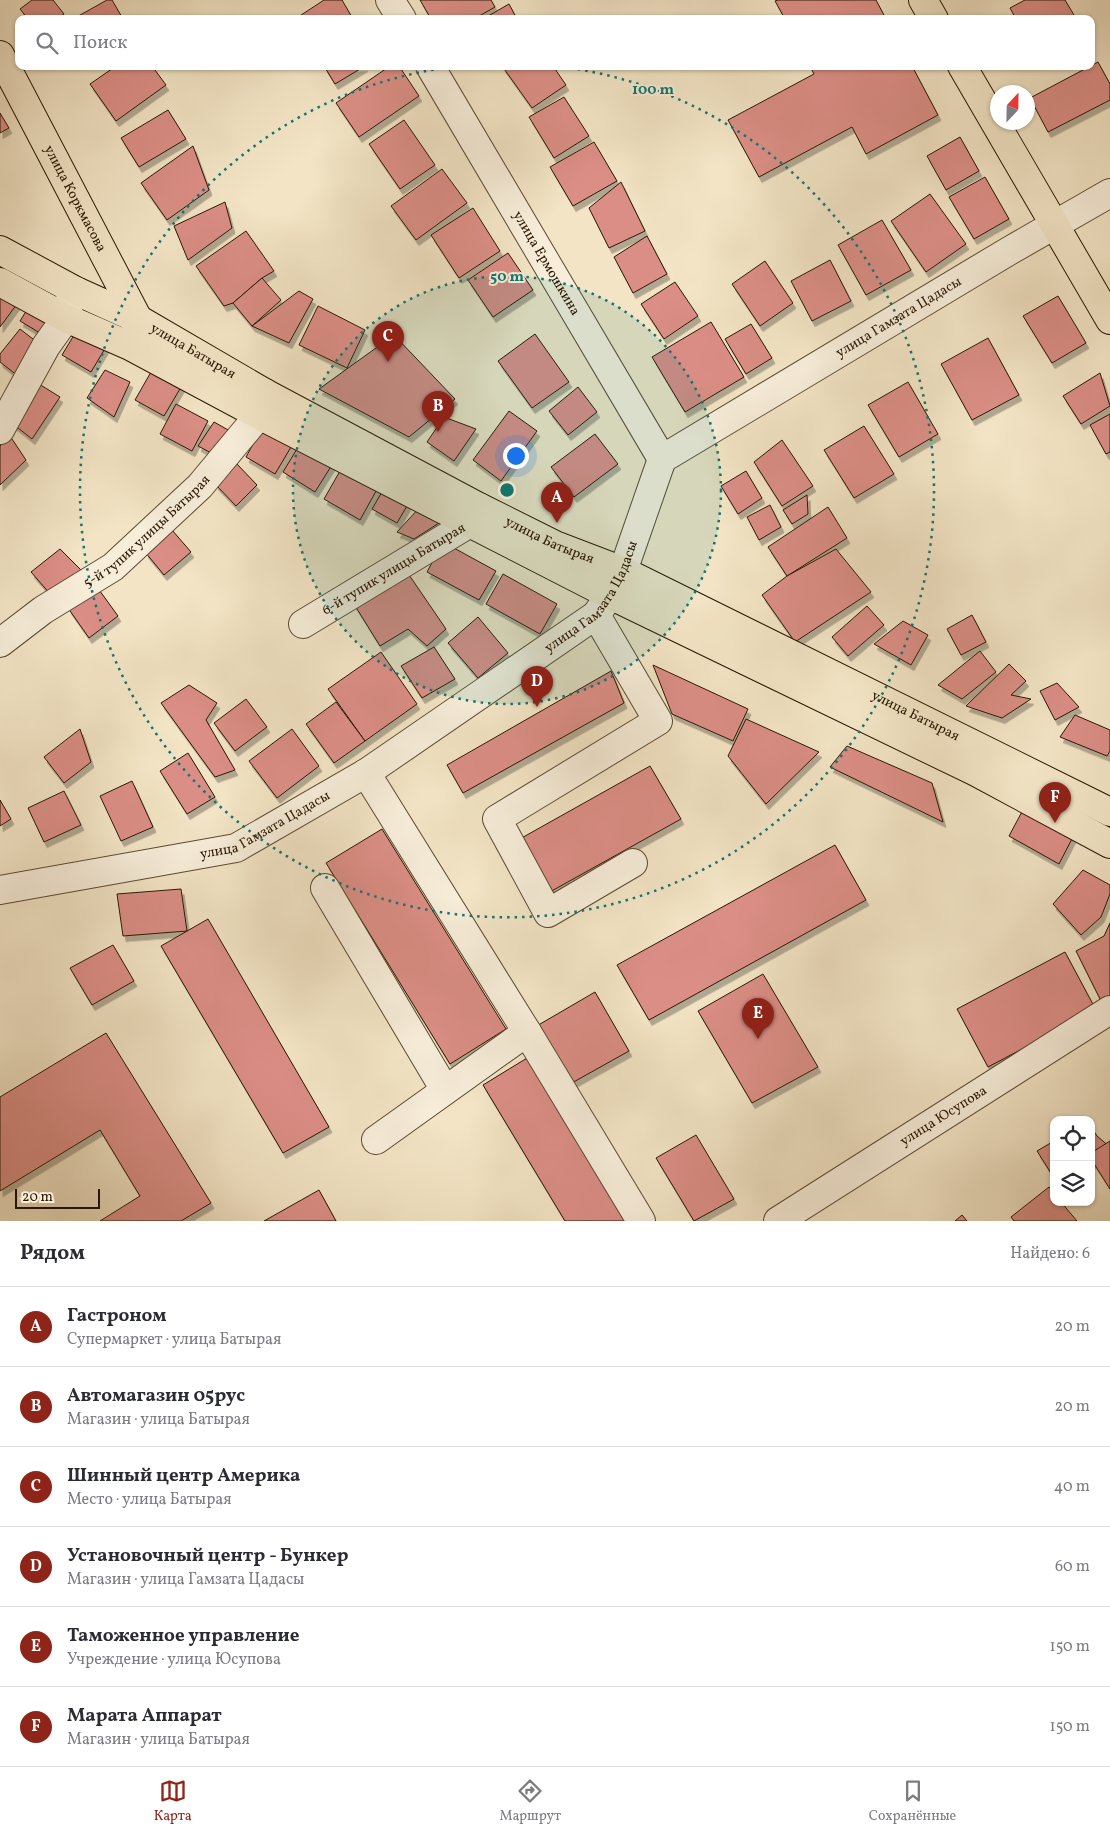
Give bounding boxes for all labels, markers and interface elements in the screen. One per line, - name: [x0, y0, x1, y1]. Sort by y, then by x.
- search box: [15, 15, 1095, 70]
- icon: search: [33, 29, 61, 57]
- text: Поиск: [73, 30, 127, 56]
- text: 100 m: [632, 80, 675, 101]
- north arrow: [990, 85, 1035, 130]
- street label: улица Коркмасова: [39, 142, 111, 255]
- street label: улица Ермошкина: [508, 207, 585, 319]
- text: 50 m: [490, 267, 524, 288]
- street label: улица Гамзата Цадасы: [832, 272, 965, 362]
- street label: улица Батырая: [147, 319, 239, 383]
- pin: C: [372, 321, 404, 362]
- pin: B: [422, 391, 454, 432]
- your location: [503, 443, 529, 469]
- street label: 5-й тупик улицы Батырая: [80, 471, 215, 592]
- centre of rings: [498, 481, 516, 499]
- pin: A: [541, 482, 573, 523]
- street label: улица Батырая: [502, 512, 597, 569]
- street label: 6-й тупик улицы Батырая: [318, 518, 469, 620]
- street label: улица Гамзата Цадасы: [541, 538, 642, 657]
- pin: D: [521, 666, 553, 707]
- street label: улица Батырая: [868, 686, 963, 746]
- pin: F: [1039, 782, 1071, 823]
- street label: улица Гамзата Цадасы: [198, 786, 334, 864]
- pin: E: [742, 998, 774, 1039]
- street label: улица Юсупова: [896, 1081, 991, 1151]
- map controls: [1050, 1116, 1095, 1206]
- button: locate: [1050, 1116, 1095, 1161]
- button: layers: [1050, 1161, 1095, 1206]
- scale bar: [15, 1186, 100, 1209]
- text: 20 m: [22, 1188, 53, 1207]
- text: Рядом: [20, 1239, 85, 1268]
- text: Найдено: 6: [1010, 1243, 1090, 1265]
- text: Гастроном: [67, 1303, 167, 1329]
- text: A: [30, 1316, 42, 1338]
- text: 20 m: [1055, 1316, 1090, 1338]
- text: Супермаркет · улица Батырая: [67, 1329, 281, 1351]
- text: Автомагазин 05рус: [67, 1383, 245, 1409]
- text: B: [31, 1396, 41, 1418]
- text: 20 m: [1055, 1396, 1090, 1418]
- text: Магазин · улица Батырая: [67, 1409, 250, 1431]
- text: Шинный центр Америка: [67, 1463, 300, 1489]
- text: C: [31, 1476, 41, 1498]
- text: 40 m: [1054, 1476, 1090, 1498]
- text: Место · улица Батырая: [67, 1489, 232, 1511]
- text: Установочный центр - Бункер: [67, 1543, 348, 1569]
- text: D: [30, 1556, 42, 1578]
- text: 60 m: [1055, 1556, 1090, 1578]
- text: Магазин · улица Гамзата Цадасы: [67, 1569, 304, 1591]
- text: Таможенное управление: [67, 1623, 299, 1649]
- text: E: [31, 1636, 41, 1658]
- text: 150 m: [1049, 1636, 1090, 1658]
- text: Учреждение · улица Юсупова: [67, 1649, 281, 1671]
- text: Марата Аппарат: [67, 1703, 222, 1729]
- text: F: [31, 1716, 41, 1738]
- text: 150 m: [1049, 1716, 1090, 1738]
- text: Магазин · улица Батырая: [67, 1729, 250, 1751]
- tab: Карта: [154, 1777, 192, 1826]
- tab: Маршрут: [499, 1777, 561, 1826]
- tab: Сохранённые: [869, 1777, 956, 1826]

